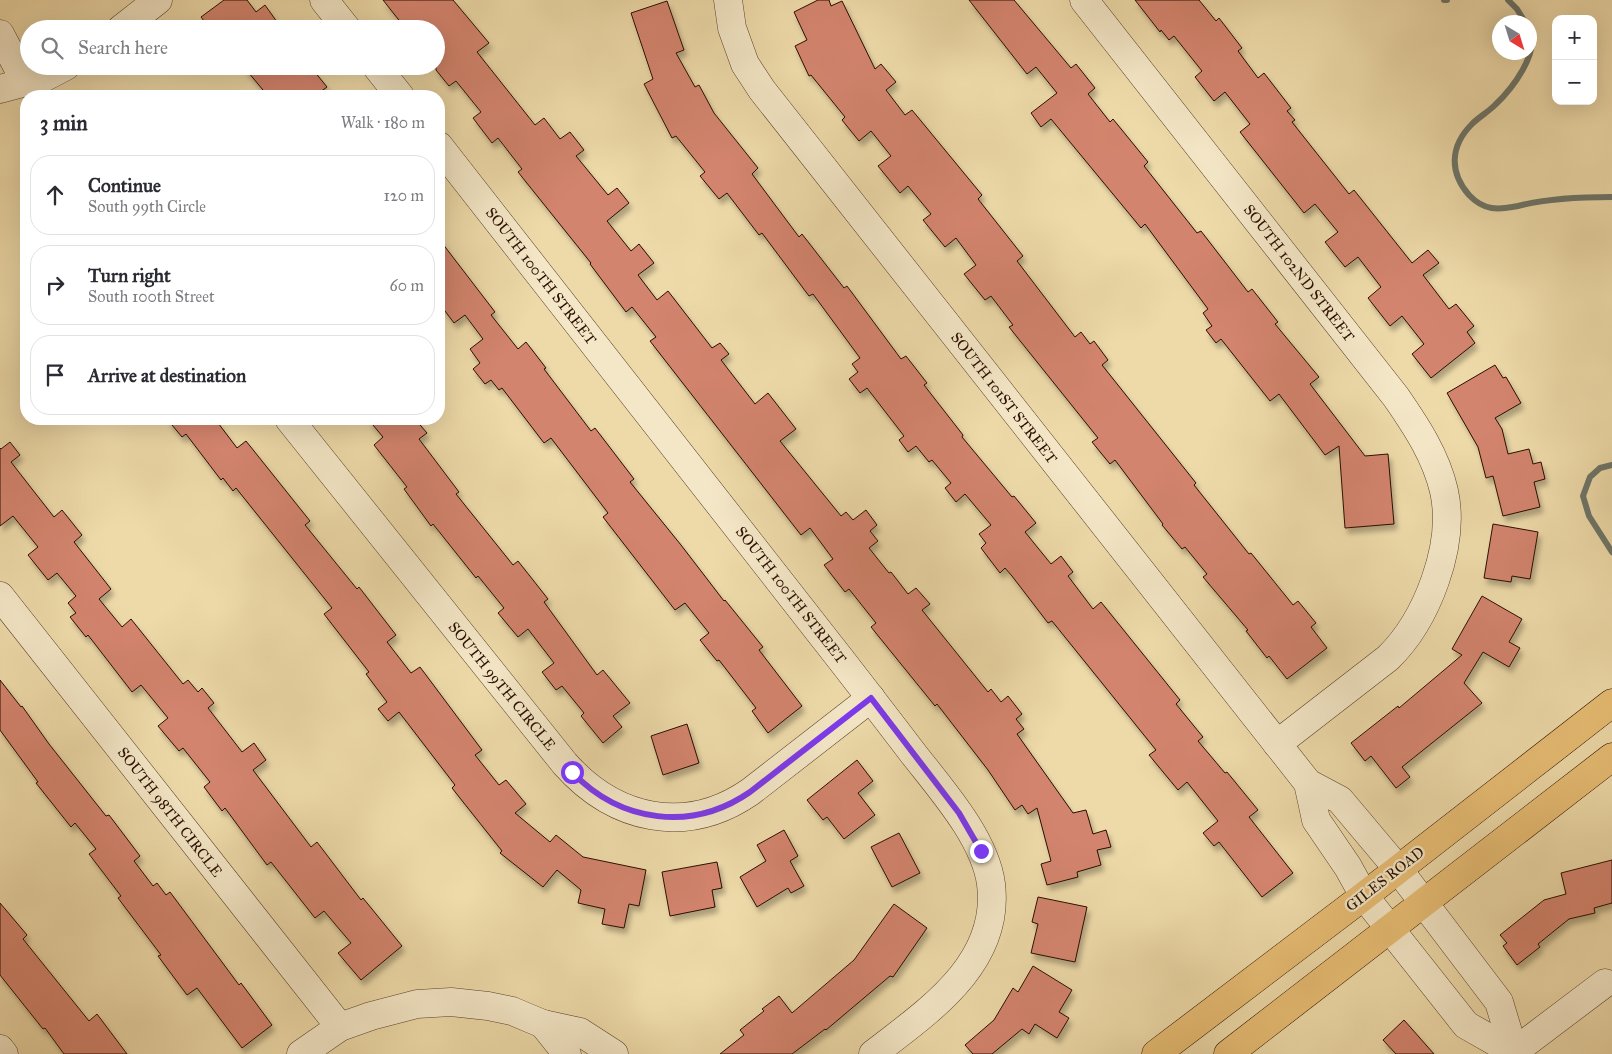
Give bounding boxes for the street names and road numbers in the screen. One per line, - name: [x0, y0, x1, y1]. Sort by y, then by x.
- street label: SOUTH 102ND STREET: [1240, 201, 1358, 345]
- street label: SOUTH 100TH STREET: [482, 204, 600, 348]
- street label: SOUTH 101ST STREET: [947, 329, 1061, 467]
- street label: SOUTH 100TH STREET: [732, 523, 850, 667]
- street label: SOUTH 99TH CIRCLE: [445, 618, 559, 754]
- street label: SOUTH 98TH CIRCLE: [114, 744, 226, 881]
- street label: GILES ROAD: [1342, 843, 1428, 915]

